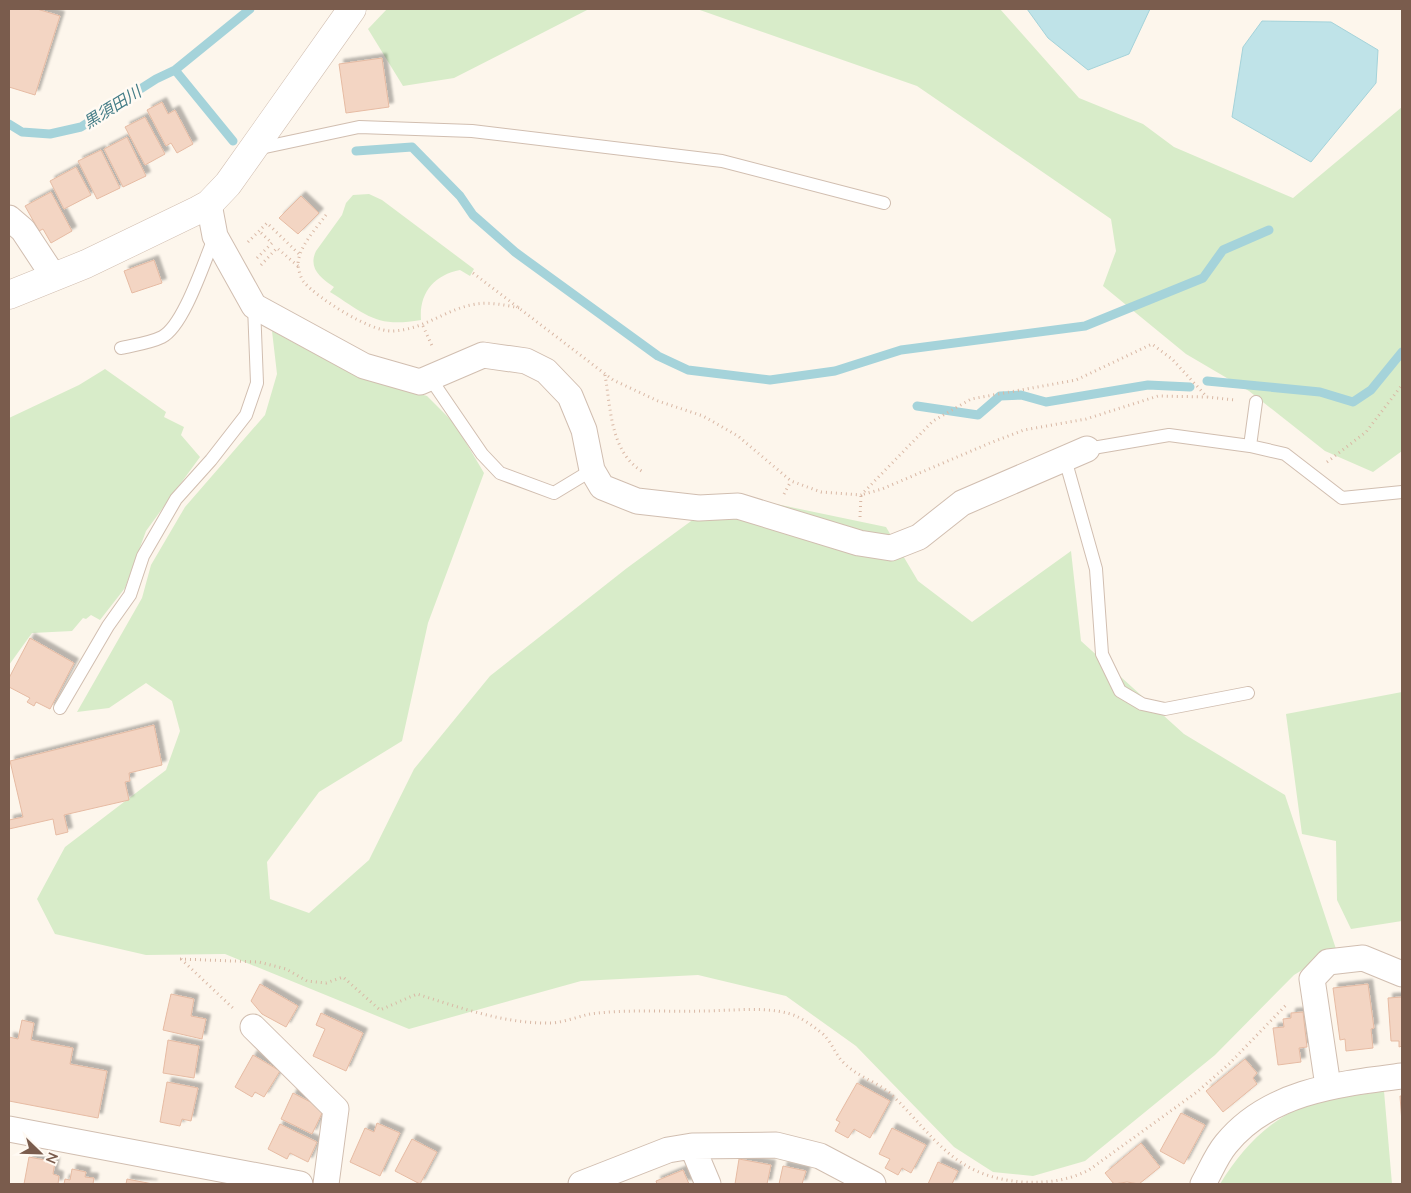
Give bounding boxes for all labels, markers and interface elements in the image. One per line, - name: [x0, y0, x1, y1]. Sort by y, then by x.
- water label: 黒須田川: [80, 81, 146, 132]
- north arrow: [15, 1128, 65, 1178]
- text: N: [42, 1150, 62, 1166]

